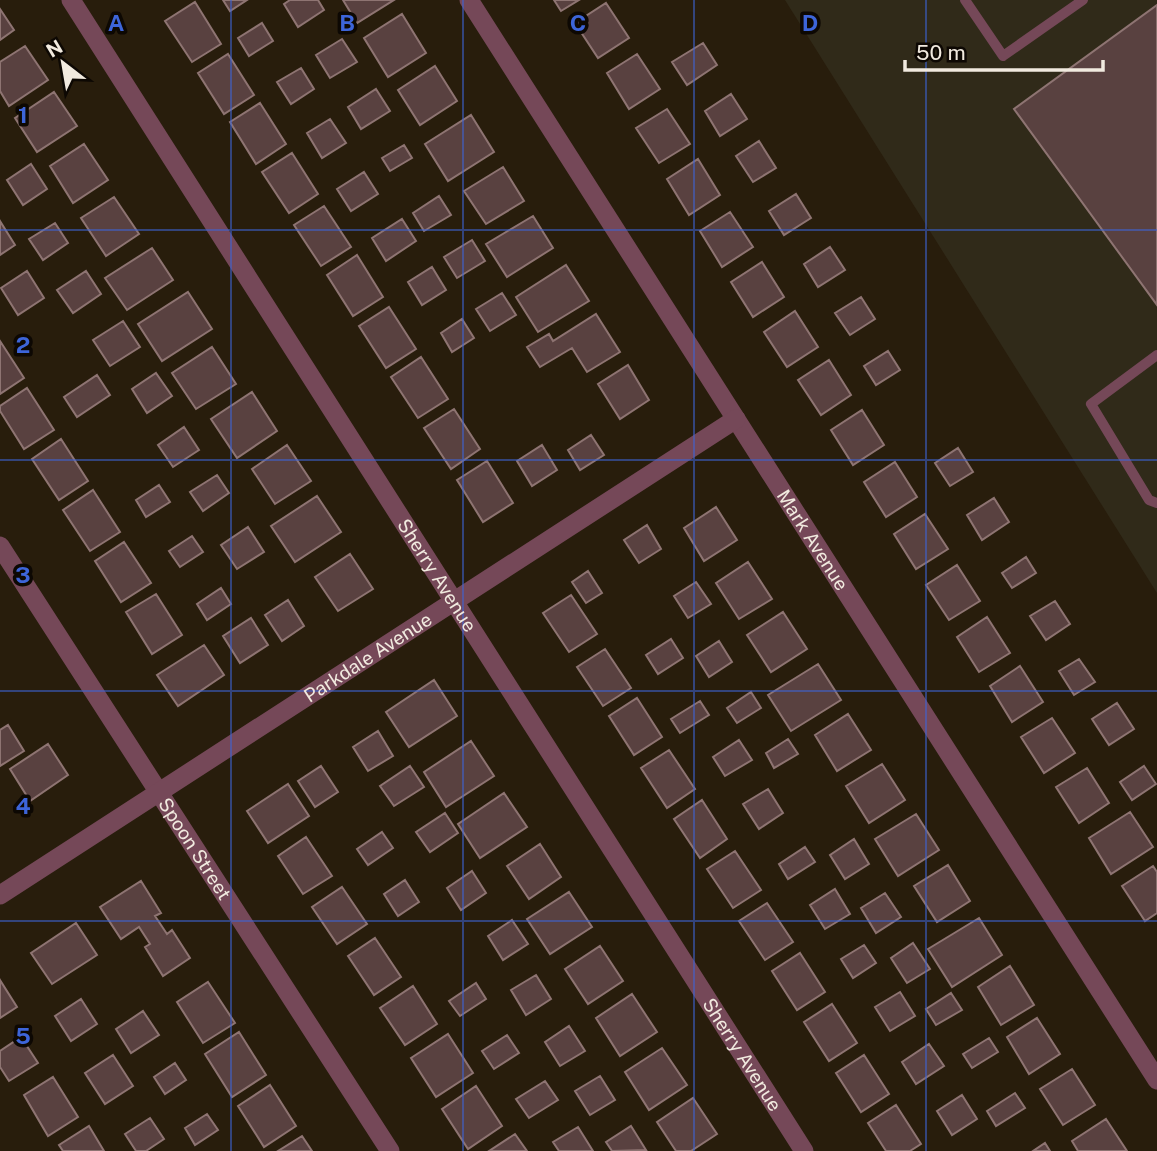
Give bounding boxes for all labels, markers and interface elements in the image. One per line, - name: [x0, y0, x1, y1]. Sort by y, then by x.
- text: A: [108, 9, 125, 36]
- text: B: [339, 9, 355, 36]
- text: C: [570, 9, 586, 36]
- text: D: [802, 9, 818, 36]
- north arrow: [28, 28, 98, 98]
- scale bar: [905, 28, 1103, 72]
- text: N: [42, 35, 66, 62]
- text: 50 m: [916, 40, 966, 65]
- text: 1: [18, 101, 28, 128]
- text: 2: [16, 331, 30, 358]
- street label: Mark Avenue: [773, 485, 853, 594]
- street label: Sherry Avenue: [393, 515, 481, 636]
- text: 3: [15, 561, 31, 588]
- street label: Parkdale Avenue: [300, 608, 436, 707]
- text: 4: [15, 792, 31, 819]
- street label: Spoon Street: [154, 794, 236, 904]
- street label: Sherry Avenue: [698, 994, 787, 1115]
- text: 5: [15, 1022, 31, 1049]

